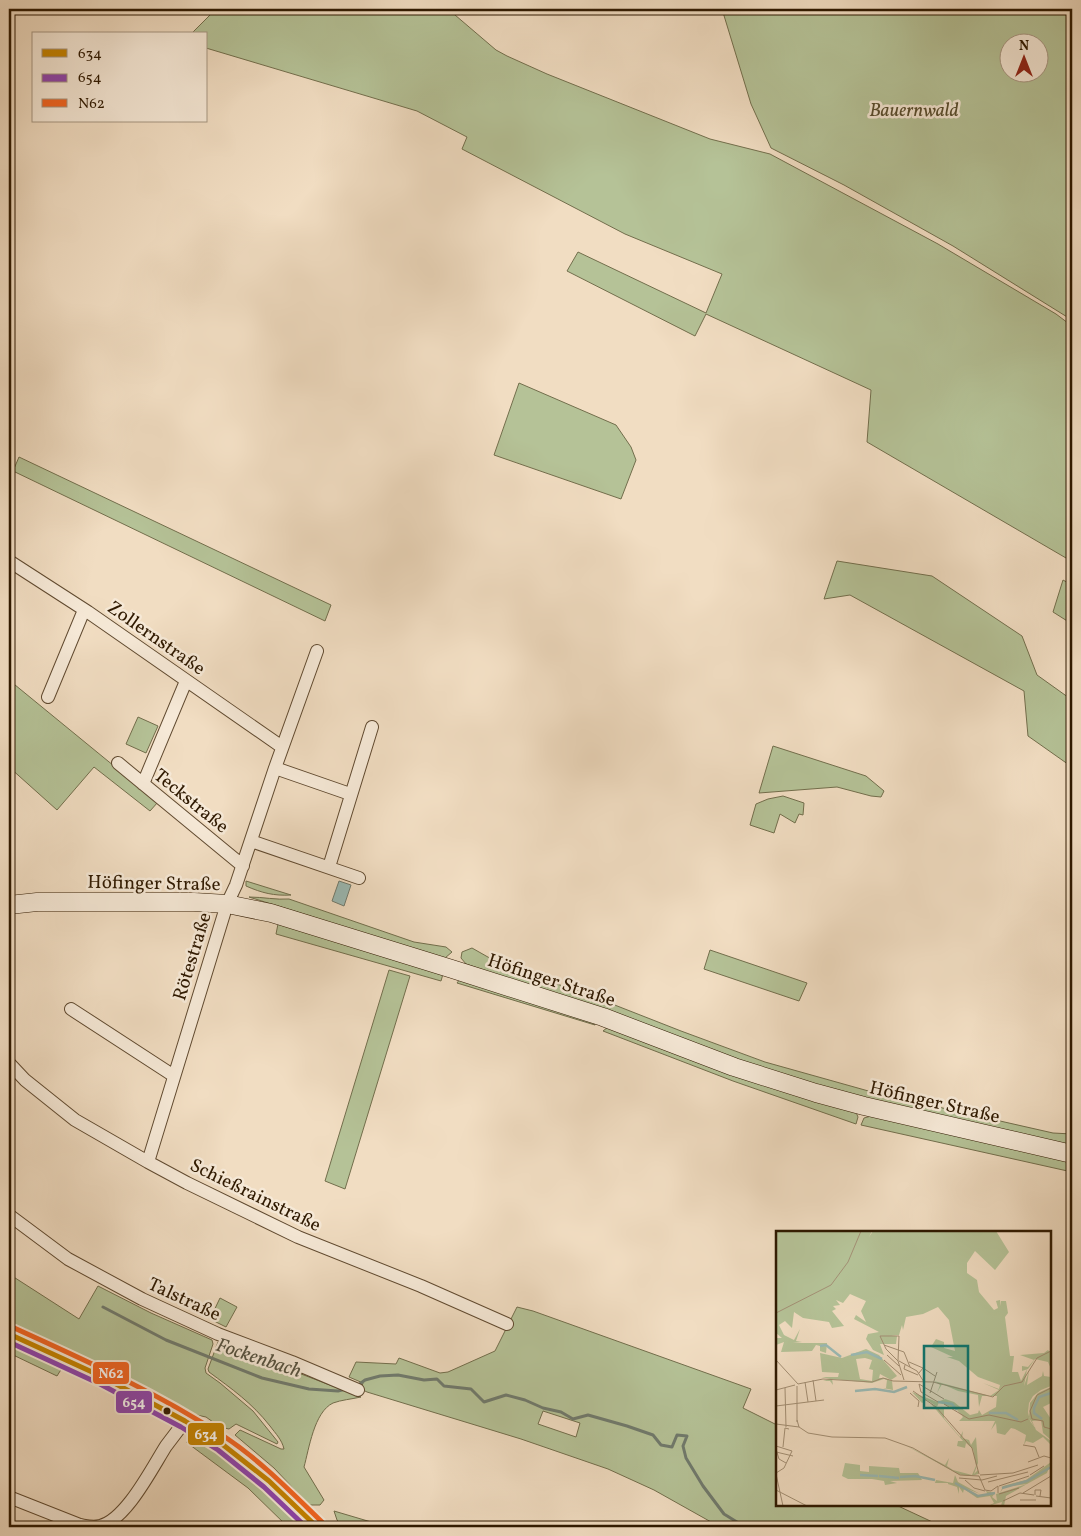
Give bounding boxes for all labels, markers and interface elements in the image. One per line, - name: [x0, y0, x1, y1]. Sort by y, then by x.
- legend: [32, 32, 208, 122]
- north arrow: [998, 32, 1048, 82]
- text: N: [1019, 37, 1029, 56]
- text: 634: [78, 44, 102, 65]
- text: 654: [78, 68, 102, 89]
- text: N62: [78, 94, 105, 115]
- park label: Bauernwald: [869, 98, 959, 124]
- street label: Zollernstraße: [102, 595, 210, 682]
- street label: Teckstraße: [148, 763, 234, 840]
- street label: Höfinger Straße: [87, 870, 221, 898]
- street label: Rötestraße: [167, 909, 219, 1004]
- street label: Höfinger Straße: [484, 948, 619, 1014]
- street label: Höfinger Straße: [867, 1075, 1002, 1131]
- street label: Schießrainstraße: [185, 1153, 325, 1239]
- inset map: [776, 1231, 1051, 1506]
- street label: Talstraße: [143, 1272, 225, 1328]
- water label: Fockenbach: [212, 1332, 305, 1386]
- line badge: N62: [92, 1361, 130, 1385]
- text: N62: [98, 1365, 124, 1384]
- line badge: 654: [115, 1390, 153, 1414]
- text: 654: [123, 1394, 146, 1413]
- unlabelled marker: [162, 1406, 172, 1416]
- line badge: 634: [187, 1422, 225, 1446]
- text: 634: [194, 1426, 218, 1445]

